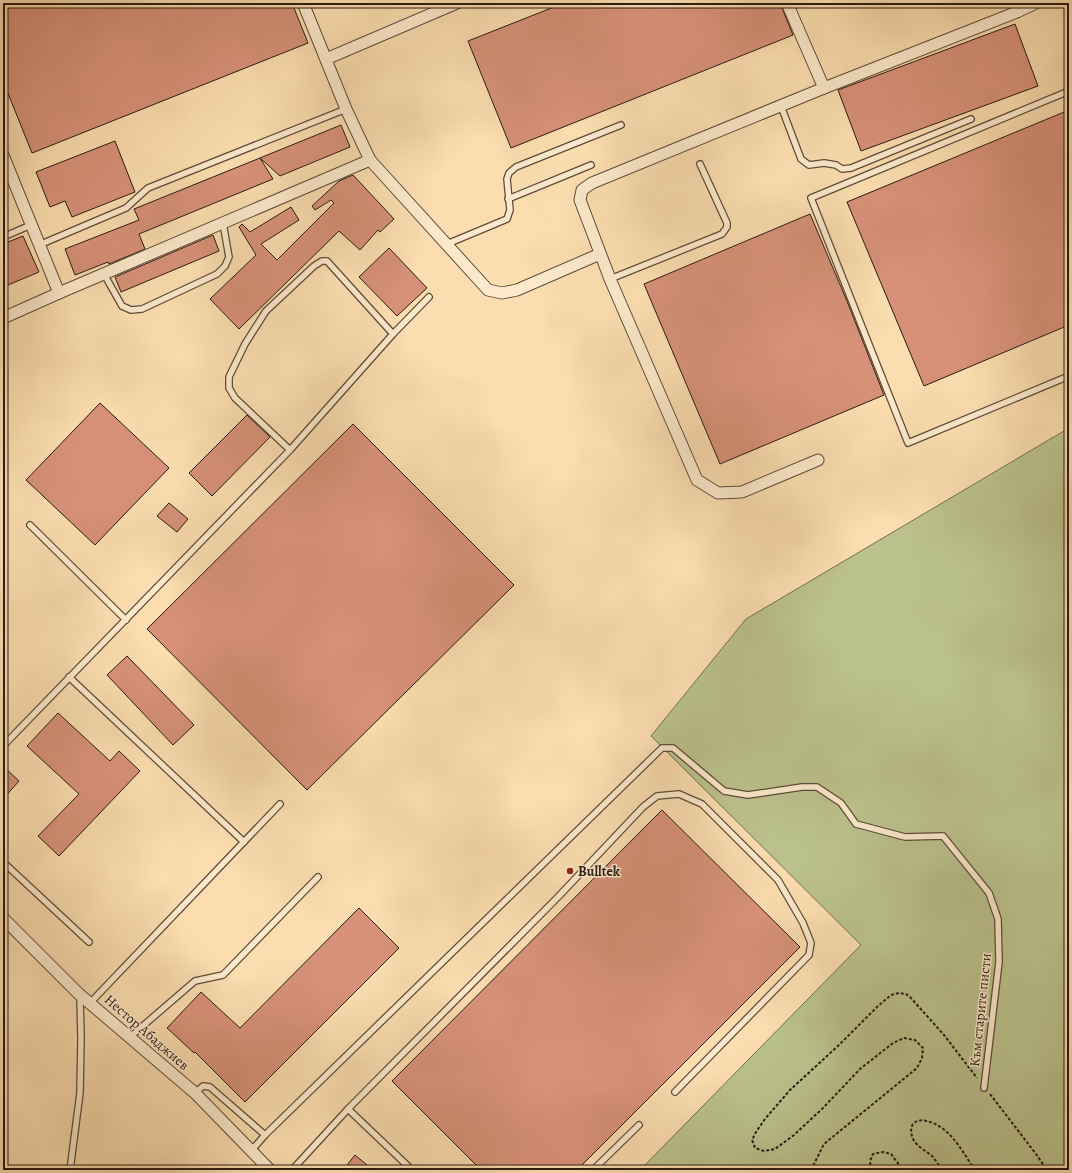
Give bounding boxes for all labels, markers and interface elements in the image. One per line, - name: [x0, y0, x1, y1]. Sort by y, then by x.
- place label: Bulltek: [578, 862, 621, 881]
- marker: Bulltek: [565, 866, 575, 876]
- street label: Към старите писти: [965, 952, 996, 1068]
- street label: Нестор Абаджиев: [100, 990, 193, 1075]

